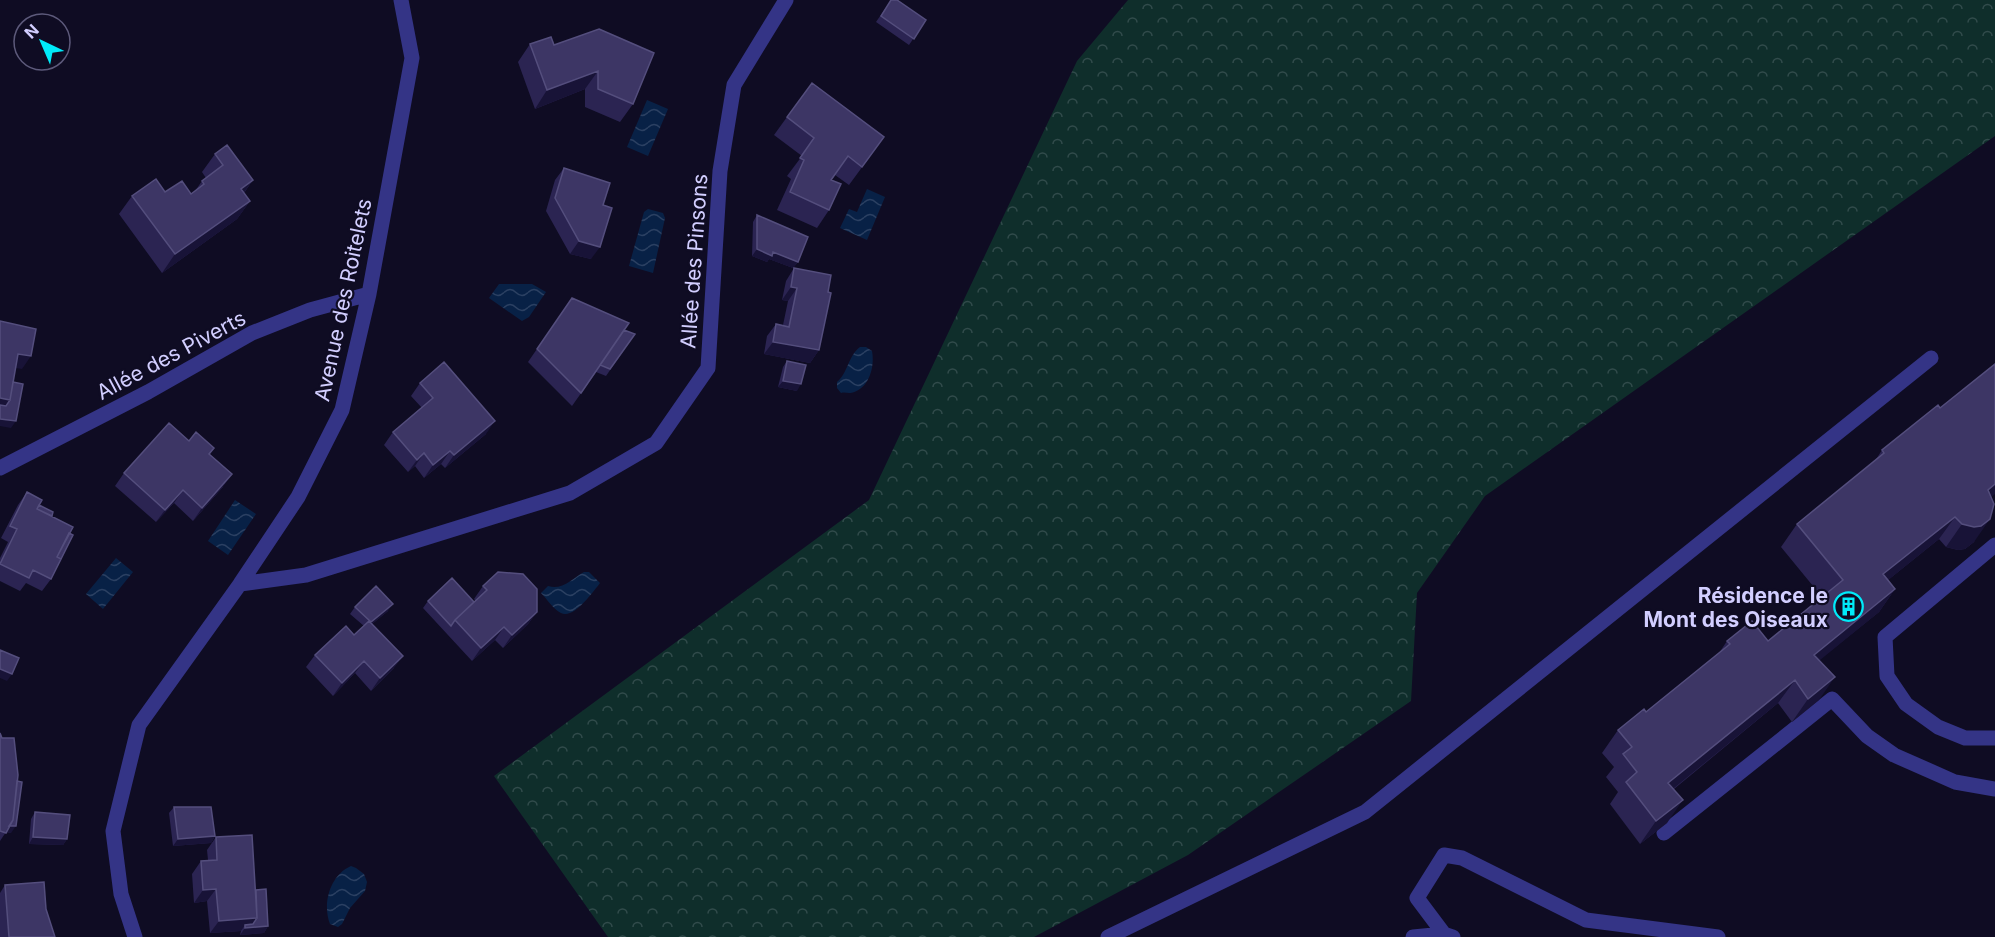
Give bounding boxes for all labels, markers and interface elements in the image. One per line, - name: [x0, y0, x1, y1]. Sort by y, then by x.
- north arrow: [12, 12, 72, 72]
- text: N: [20, 20, 43, 43]
- street label: Allée des Pinsons: [675, 173, 713, 349]
- street label: Avenue des Roitelets: [309, 196, 377, 404]
- street label: Allée des Piverts: [92, 305, 250, 405]
- place label: Résidence le Mont des Oiseaux: [1644, 583, 1828, 632]
- building icon: Résidence le Mont des Oiseaux: [1833, 591, 1865, 623]

